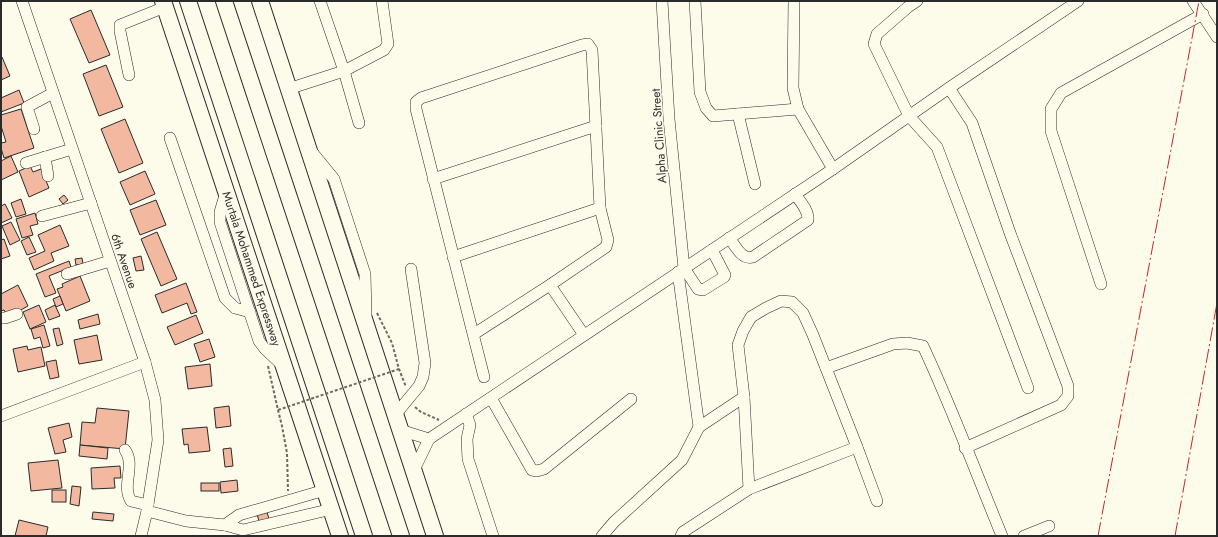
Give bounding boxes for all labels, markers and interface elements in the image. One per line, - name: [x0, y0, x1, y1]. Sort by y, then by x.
- street label: Alpha Clinic Street: [647, 88, 671, 184]
- street label: Murtala Mohammed Expressway: [218, 189, 286, 349]
- street label: 6th Avenue: [106, 231, 142, 291]

